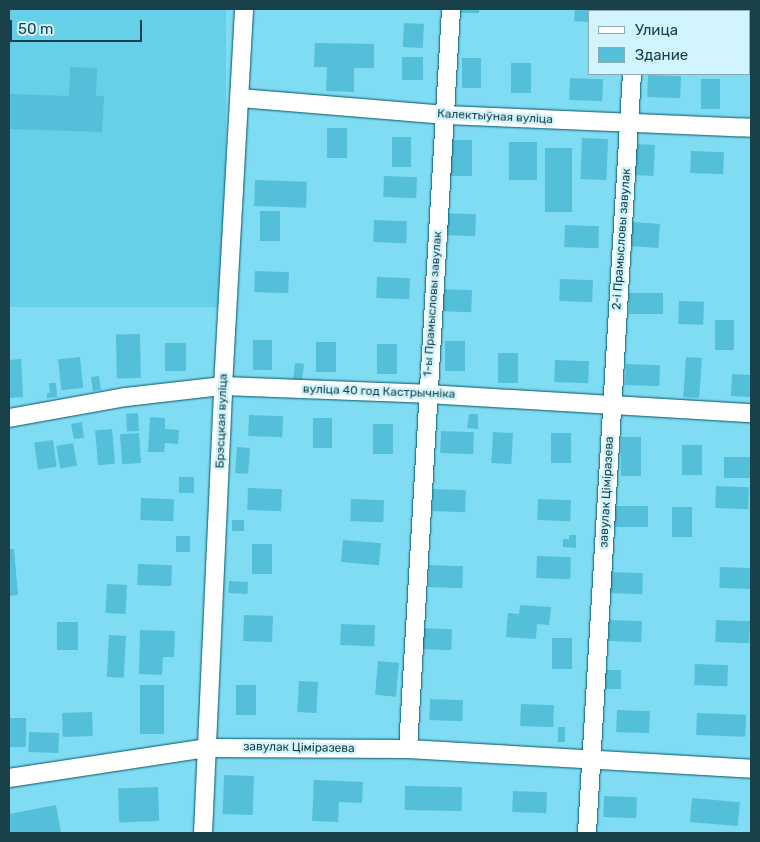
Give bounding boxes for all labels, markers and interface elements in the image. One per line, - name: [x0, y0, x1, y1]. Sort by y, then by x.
- scale bar: [12, 10, 145, 42]
- legend: [588, 10, 750, 75]
- text: 50 m: [18, 20, 53, 38]
- text: Улица: [635, 21, 678, 39]
- text: Здание: [635, 46, 688, 64]
- street label: Калектыўная вуліца: [437, 107, 553, 127]
- street label: 2-і Прамысловы завулак: [610, 168, 634, 310]
- street label: 1-ы Прамысловы завулак: [421, 231, 445, 377]
- street label: Брэсцкая вуліца: [213, 373, 231, 469]
- street label: вуліца 40 год Кастрычніка: [303, 382, 455, 402]
- street label: завулак Ціміразева: [597, 436, 617, 548]
- street label: завулак Ціміразева: [243, 740, 355, 756]

